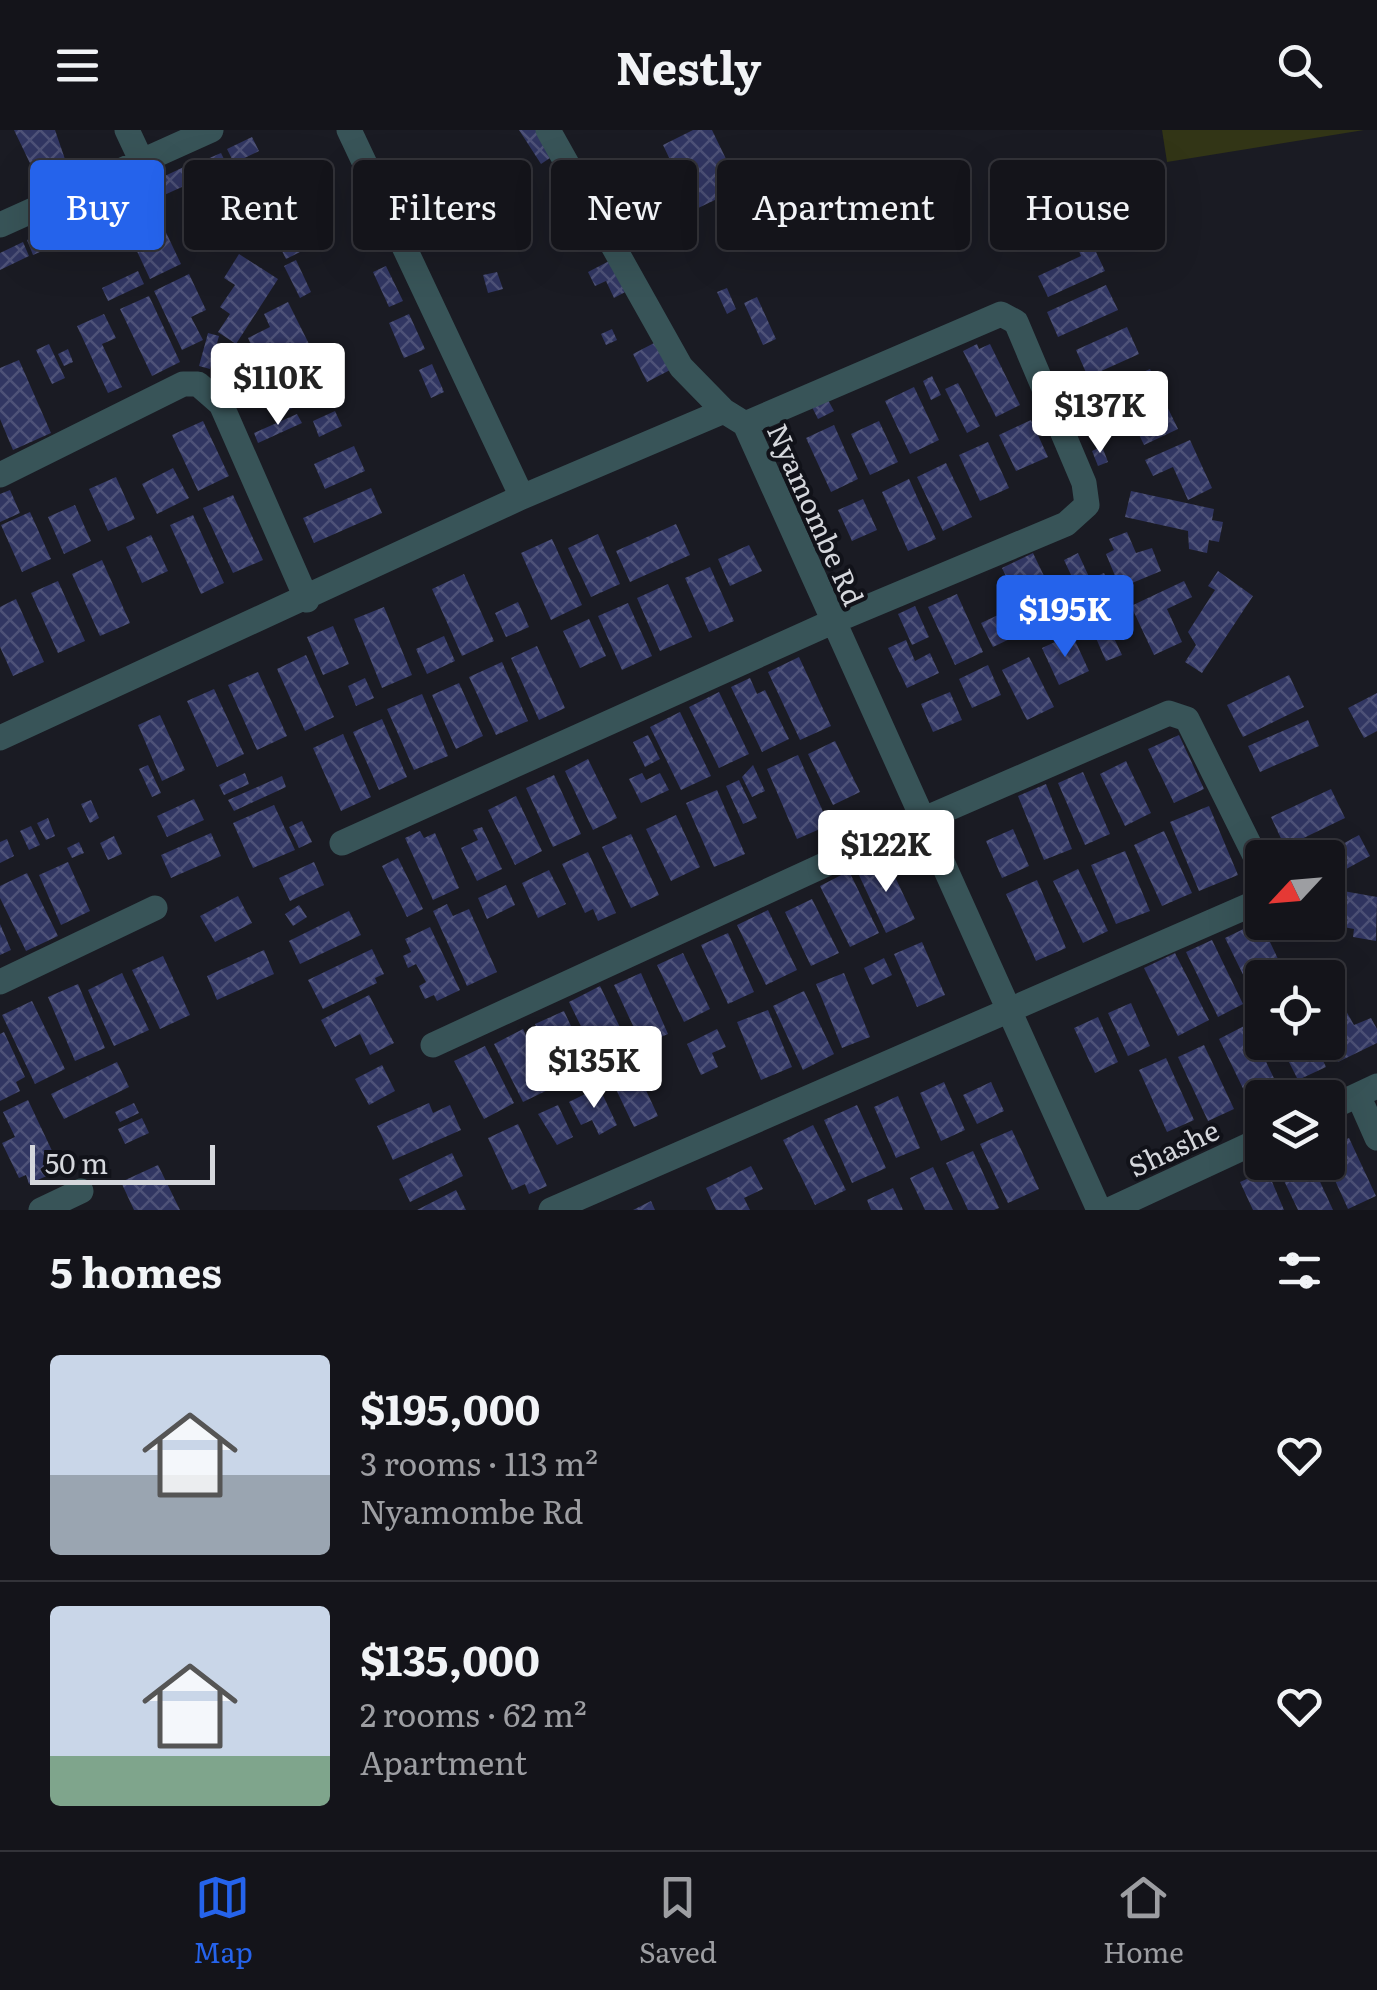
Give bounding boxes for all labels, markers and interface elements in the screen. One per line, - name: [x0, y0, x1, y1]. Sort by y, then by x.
- text: Nestly: [616, 32, 761, 99]
- icon: menu: [50, 38, 105, 93]
- icon: search: [1272, 38, 1327, 93]
- chip: Buy: [30, 160, 164, 250]
- chip: Rent: [184, 160, 333, 250]
- chip: Filters: [353, 160, 531, 250]
- chip: New: [551, 160, 697, 250]
- chip: Apartment: [717, 160, 970, 250]
- chip: House: [990, 160, 1165, 250]
- pin: $110K: [208, 343, 348, 428]
- text: $110K: [233, 351, 323, 399]
- pin: $137K: [1030, 371, 1170, 456]
- text: $137K: [1054, 379, 1146, 427]
- street label: Nyamombe Rd: [758, 416, 876, 612]
- pin: $195K: [995, 575, 1135, 660]
- text: $195K: [1019, 583, 1111, 631]
- pin: $122K: [816, 810, 956, 895]
- text: $122K: [840, 818, 932, 866]
- north arrow: [1245, 840, 1345, 940]
- map controls: [1245, 840, 1345, 1180]
- button: locate: [1245, 960, 1345, 1060]
- pin: $135K: [524, 1026, 664, 1111]
- text: $135K: [548, 1034, 640, 1082]
- button: layers: [1245, 1080, 1345, 1180]
- street label: Shashe: [1121, 1108, 1225, 1186]
- scale bar: [30, 1140, 215, 1184]
- text: 50 m: [45, 1141, 108, 1183]
- text: 5 homes: [50, 1239, 222, 1301]
- icon: filters: [1272, 1243, 1327, 1298]
- text: $195,000: [360, 1376, 540, 1438]
- icon: home: [130, 1395, 250, 1515]
- icon: heart: [1272, 1428, 1327, 1483]
- text: 3 rooms · 113 m²: [360, 1438, 598, 1486]
- text: Nyamombe Rd: [360, 1486, 583, 1534]
- text: $135,000: [360, 1627, 540, 1689]
- icon: home: [130, 1646, 250, 1766]
- icon: heart: [1272, 1679, 1327, 1734]
- text: 2 rooms · 62 m²: [360, 1689, 587, 1737]
- text: Apartment: [360, 1737, 527, 1785]
- tab: Map: [193, 1870, 253, 1972]
- tab: Saved: [639, 1870, 717, 1972]
- tab: Home: [1103, 1870, 1184, 1972]

